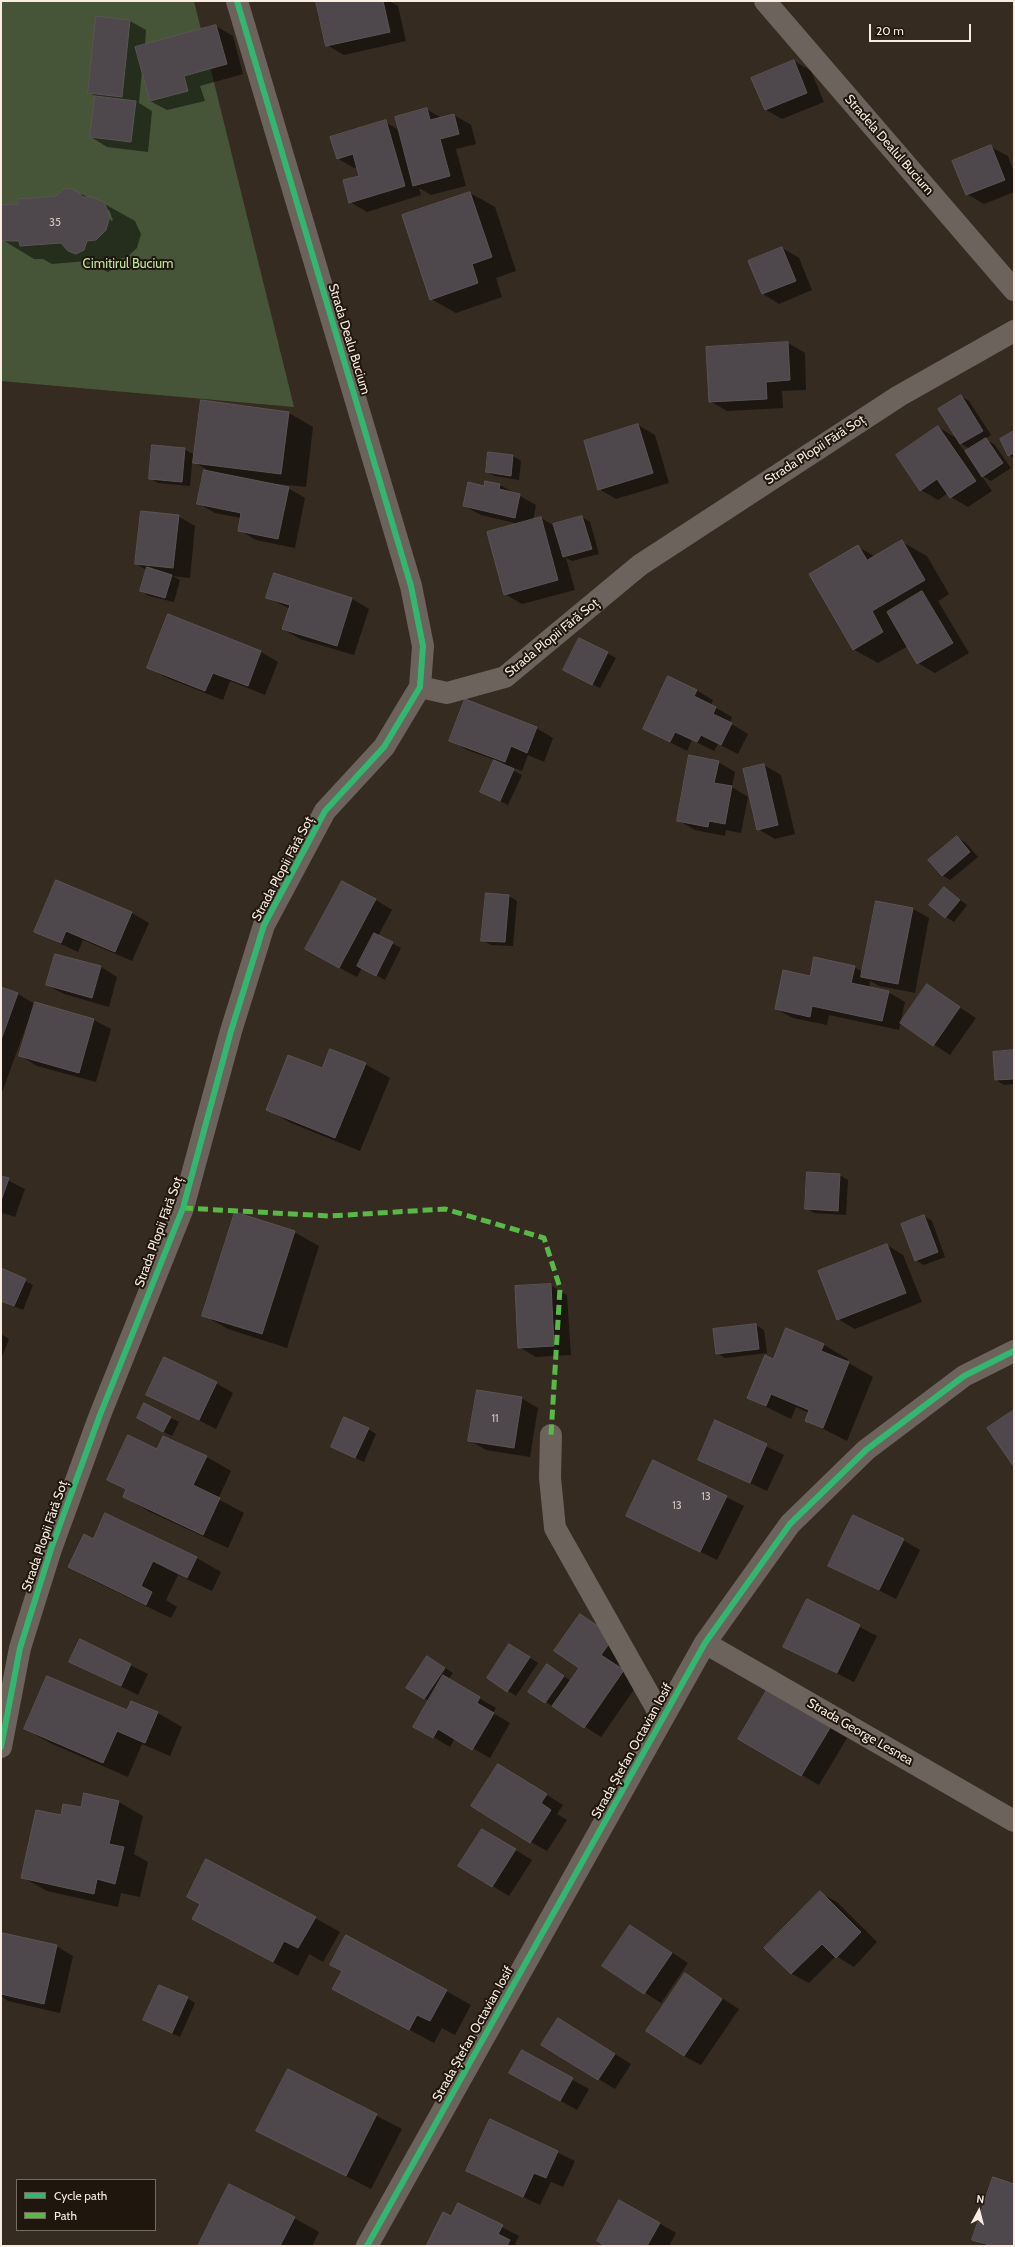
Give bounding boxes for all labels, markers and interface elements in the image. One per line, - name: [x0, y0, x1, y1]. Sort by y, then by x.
- scale bar: [871, 16, 973, 42]
- text: 20 m: [876, 23, 904, 38]
- street label: Stradela Dealul Bucium: [841, 92, 937, 198]
- house number: 35: [49, 216, 61, 230]
- park label: Cimitirul Bucium: [83, 256, 173, 272]
- street label: Strada Dealu Bucium: [325, 282, 373, 396]
- street label: Strada Plopii Fără Soț: [762, 412, 868, 488]
- street label: Strada Plopii Fără Soț: [502, 595, 602, 681]
- street label: Strada Plopii Fără Soț: [249, 814, 317, 924]
- street label: Strada Plopii Fără Soț: [132, 1175, 186, 1289]
- house number: 11: [491, 1412, 499, 1426]
- street label: Strada Plopii Fără Soț: [19, 1479, 71, 1593]
- house number: 13: [701, 1490, 711, 1504]
- house number: 13: [672, 1499, 682, 1513]
- street label: Strada Ștefan Octavian Iosif: [588, 1681, 676, 1821]
- street label: Strada George Lesnea: [804, 1695, 916, 1769]
- street label: Strada Ștefan Octavian Iosif: [429, 1964, 517, 2104]
- legend: [16, 2179, 156, 2231]
- text: Cycle path: [54, 2188, 107, 2203]
- north arrow: [959, 2191, 999, 2231]
- text: N: [976, 2192, 985, 2207]
- text: Path: [54, 2208, 77, 2223]

